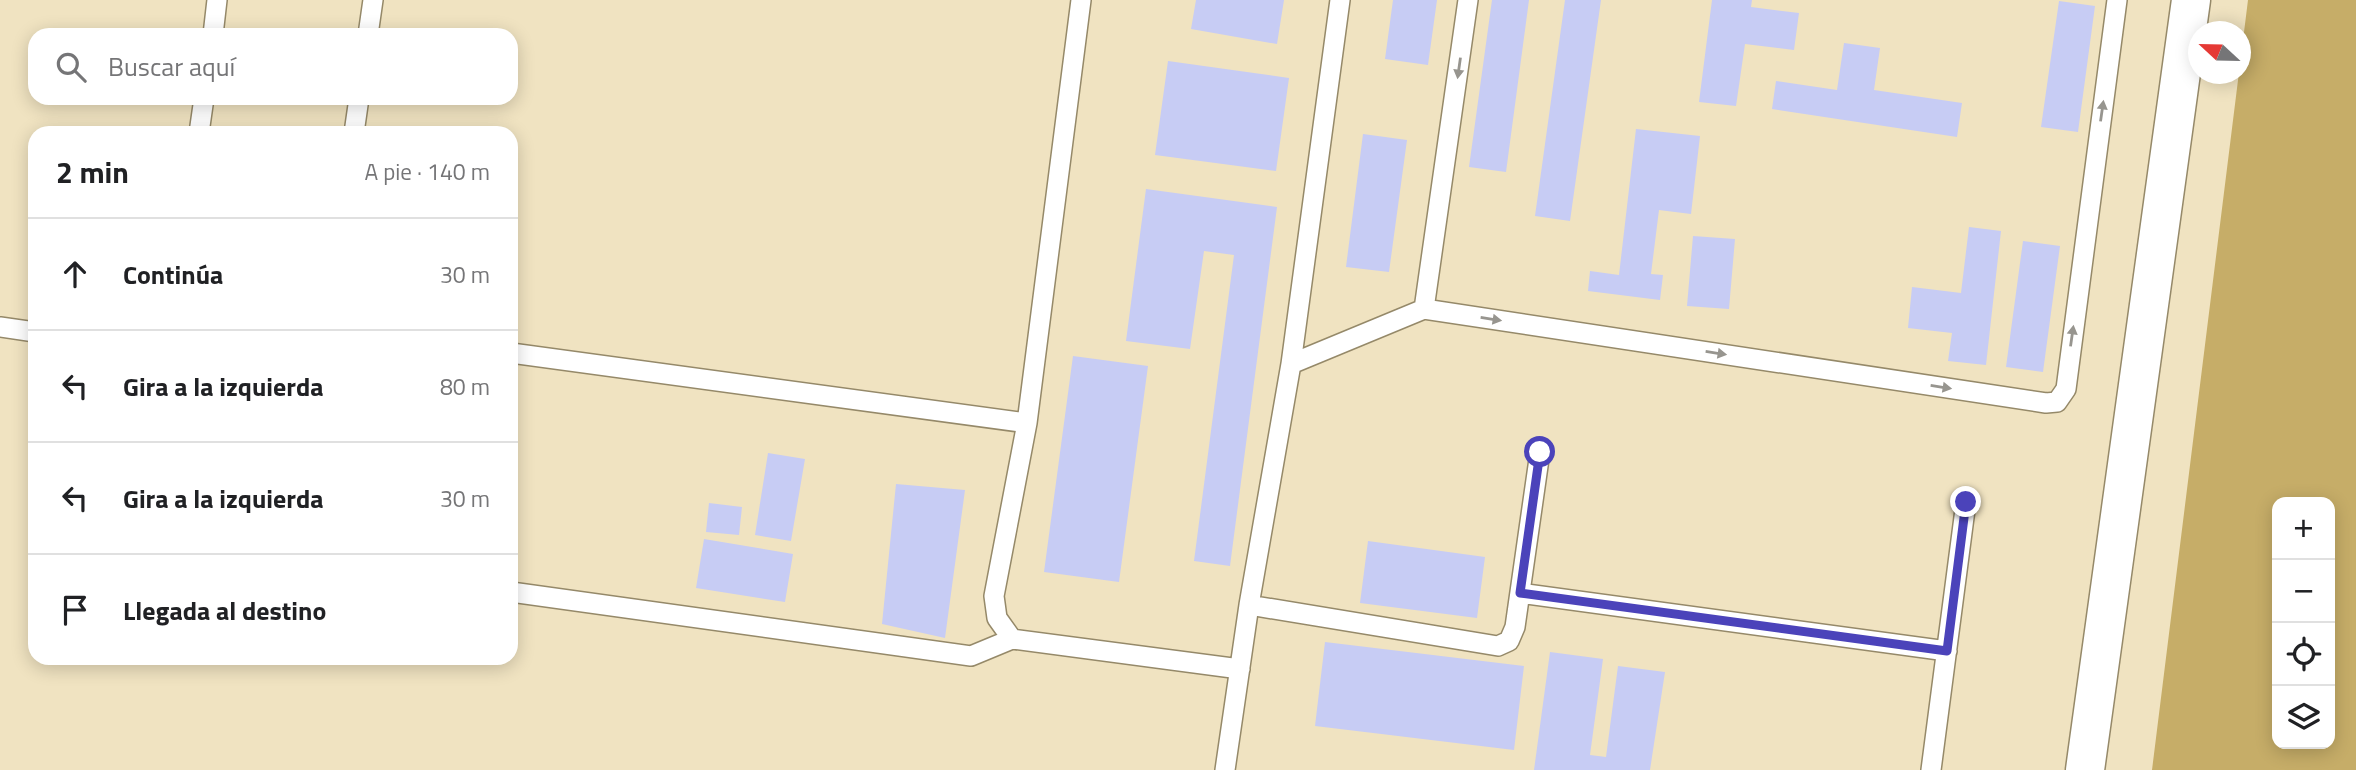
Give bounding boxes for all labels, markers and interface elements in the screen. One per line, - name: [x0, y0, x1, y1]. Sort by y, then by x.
- north arrow: [2188, 21, 2251, 84]
- search box: [28, 28, 518, 105]
- text: Buscar aquí: [108, 47, 235, 86]
- icon: search: [52, 48, 90, 86]
- one-way arrow: [1453, 57, 1464, 79]
- one-way arrow: [2097, 100, 2108, 122]
- text: 2 min: [56, 149, 129, 195]
- text: A pie · 140 m: [364, 154, 490, 189]
- icon: ahead: [56, 255, 94, 293]
- text: Continúa: [123, 255, 223, 294]
- text: 30 m: [440, 257, 490, 292]
- one-way arrow: [1480, 314, 1502, 325]
- one-way arrow: [2067, 325, 2078, 347]
- one-way arrow: [1705, 348, 1727, 359]
- icon: left: [56, 367, 94, 405]
- text: Gira a la izquierda: [123, 367, 324, 406]
- text: 80 m: [440, 369, 490, 404]
- one-way arrow: [1930, 382, 1952, 393]
- route start: [1524, 436, 1555, 467]
- icon: left: [56, 479, 94, 517]
- text: Gira a la izquierda: [123, 479, 324, 518]
- text: 30 m: [440, 481, 490, 516]
- route end: [1950, 486, 1981, 517]
- map controls: [2272, 497, 2335, 749]
- button: +: [2272, 497, 2335, 560]
- button: −: [2272, 560, 2335, 623]
- icon: arrive: [56, 591, 94, 629]
- text: Llegada al destino: [123, 591, 326, 630]
- button: locate: [2272, 623, 2335, 686]
- button: layers: [2272, 686, 2335, 749]

